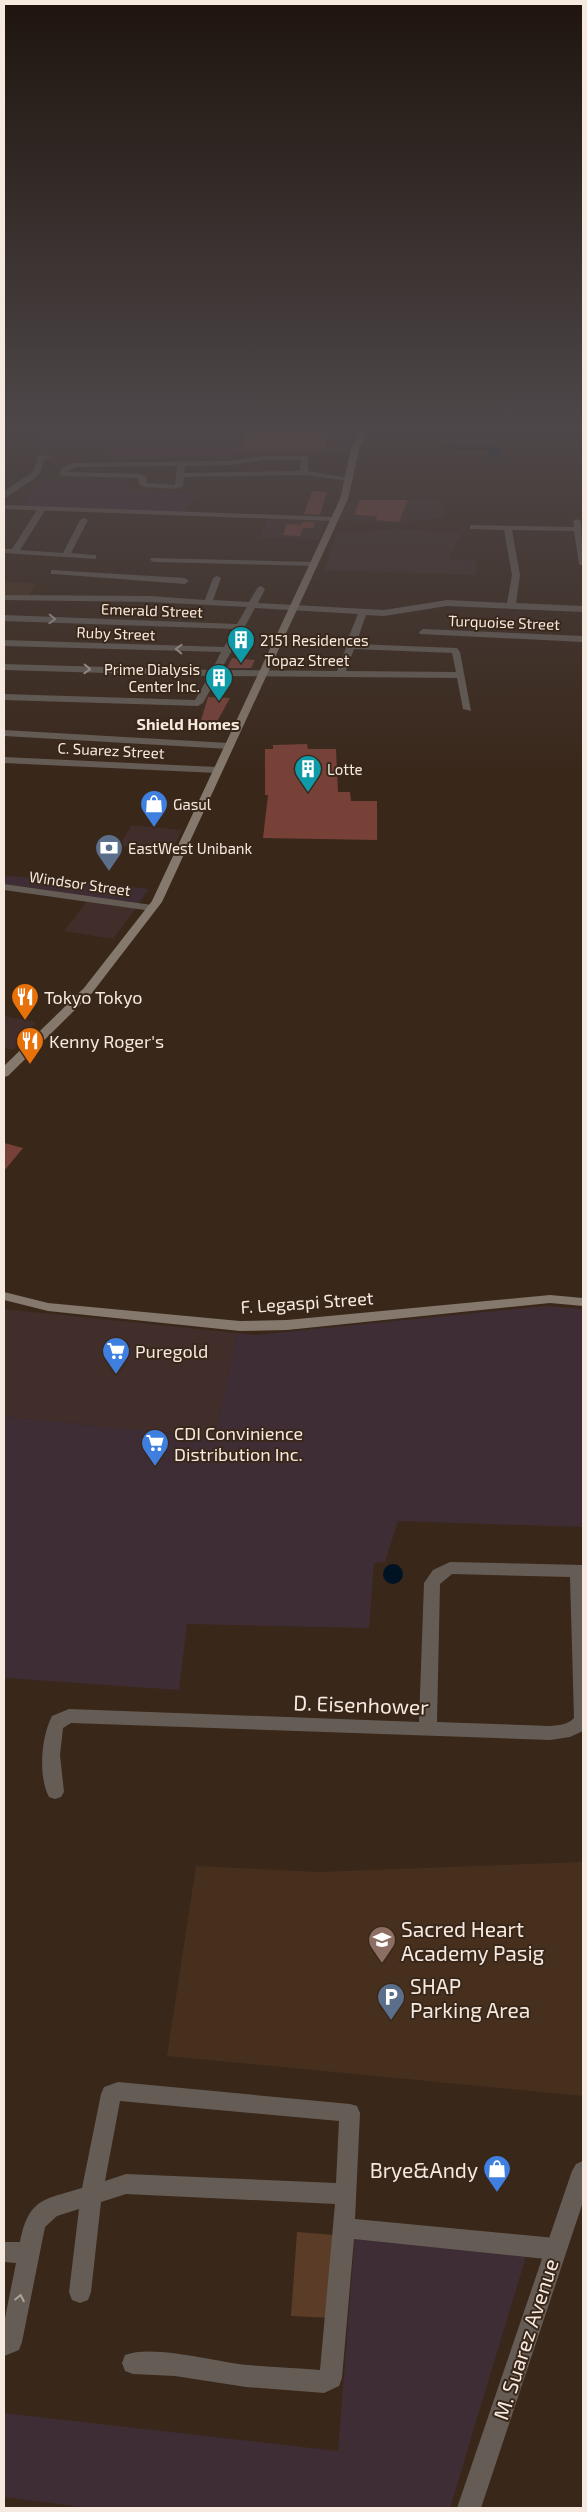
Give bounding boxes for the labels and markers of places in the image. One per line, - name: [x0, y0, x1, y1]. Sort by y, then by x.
- building icon: 2151 Residences: [226, 625, 256, 664]
- place label: 2151 Residences: [260, 631, 369, 649]
- place label: Prime Dialysis Center Inc.: [104, 660, 200, 695]
- building icon: Prime Dialysis Center Inc.: [204, 663, 234, 702]
- building icon: Lotte: [293, 754, 323, 793]
- place label: Lotte: [327, 760, 363, 778]
- shop icon: Gasul: [139, 789, 169, 828]
- place label: Gasul: [173, 795, 212, 813]
- bank icon: EastWest Unibank: [94, 833, 124, 872]
- place label: EastWest Unibank: [128, 839, 253, 857]
- restaurant icon: Tokyo Tokyo: [10, 982, 40, 1021]
- place label: Tokyo Tokyo: [44, 986, 143, 1008]
- restaurant icon: Kenny Roger's: [15, 1026, 45, 1065]
- place label: Kenny Roger's: [49, 1030, 164, 1052]
- supermarket icon: Puregold: [101, 1336, 131, 1375]
- place label: Puregold: [135, 1340, 208, 1362]
- place label: CDI Convinience Distribution Inc.: [174, 1422, 303, 1465]
- supermarket icon: CDI Convinience Distribution Inc.: [140, 1428, 170, 1467]
- place label: Sacred Heart Academy Pasig: [401, 1916, 545, 1965]
- school or university icon: Sacred Heart Academy Pasig: [367, 1925, 397, 1964]
- place label: SHAP Parking Area: [410, 1973, 530, 2022]
- parking icon: SHAP Parking Area: [376, 1982, 406, 2021]
- shop icon: Brye&Andy: [482, 2154, 512, 2193]
- place label: Brye&Andy: [370, 2157, 478, 2182]

